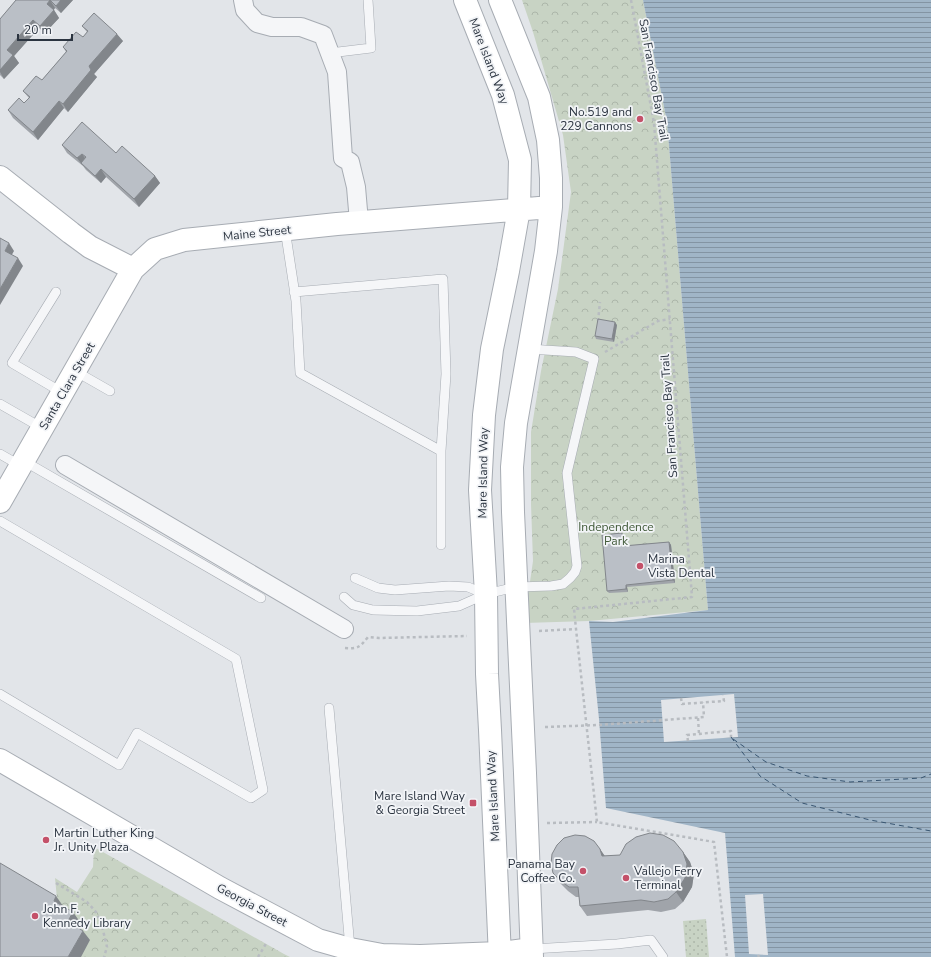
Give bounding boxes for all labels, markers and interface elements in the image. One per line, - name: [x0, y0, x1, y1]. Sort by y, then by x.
- scale bar: [18, 16, 72, 42]
- street label: Mare Island Way: [465, 16, 513, 107]
- street label: San Francisco Bay Trail: [635, 18, 673, 143]
- text: 20 m: [24, 22, 52, 38]
- place label: No.519 and 229 Cannons: [560, 104, 632, 134]
- marker: No.519 and 229 Cannons: [635, 114, 645, 124]
- street label: Maine Street: [222, 221, 293, 245]
- street label: Santa Clara Street: [35, 339, 99, 433]
- street label: San Francisco Bay Trail: [657, 353, 681, 478]
- street label: Mare Island Way: [474, 427, 492, 519]
- park label: Independence Park: [578, 519, 654, 549]
- place label: Marina Vista Dental: [647, 551, 715, 581]
- marker: Marina Vista Dental: [635, 561, 645, 571]
- street label: Mare Island Way: [483, 749, 503, 842]
- place label: Mare Island Way & Georgia Street: [374, 788, 466, 818]
- marker: Mare Island Way & Georgia Street: [468, 798, 478, 808]
- place label: Martin Luther King Jr. Unity Plaza: [53, 825, 154, 855]
- marker: Martin Luther King Jr. Unity Plaza: [41, 835, 51, 845]
- place label: Panama Bay Coffee Co.: [508, 856, 576, 886]
- place label: Vallejo Ferry Terminal: [633, 863, 703, 893]
- marker: Panama Bay Coffee Co.: [578, 866, 588, 876]
- marker: Vallejo Ferry Terminal: [621, 873, 631, 883]
- street label: Georgia Street: [214, 880, 291, 931]
- place label: John F. Kennedy Library: [42, 901, 132, 931]
- marker: John F. Kennedy Library: [30, 911, 40, 921]

